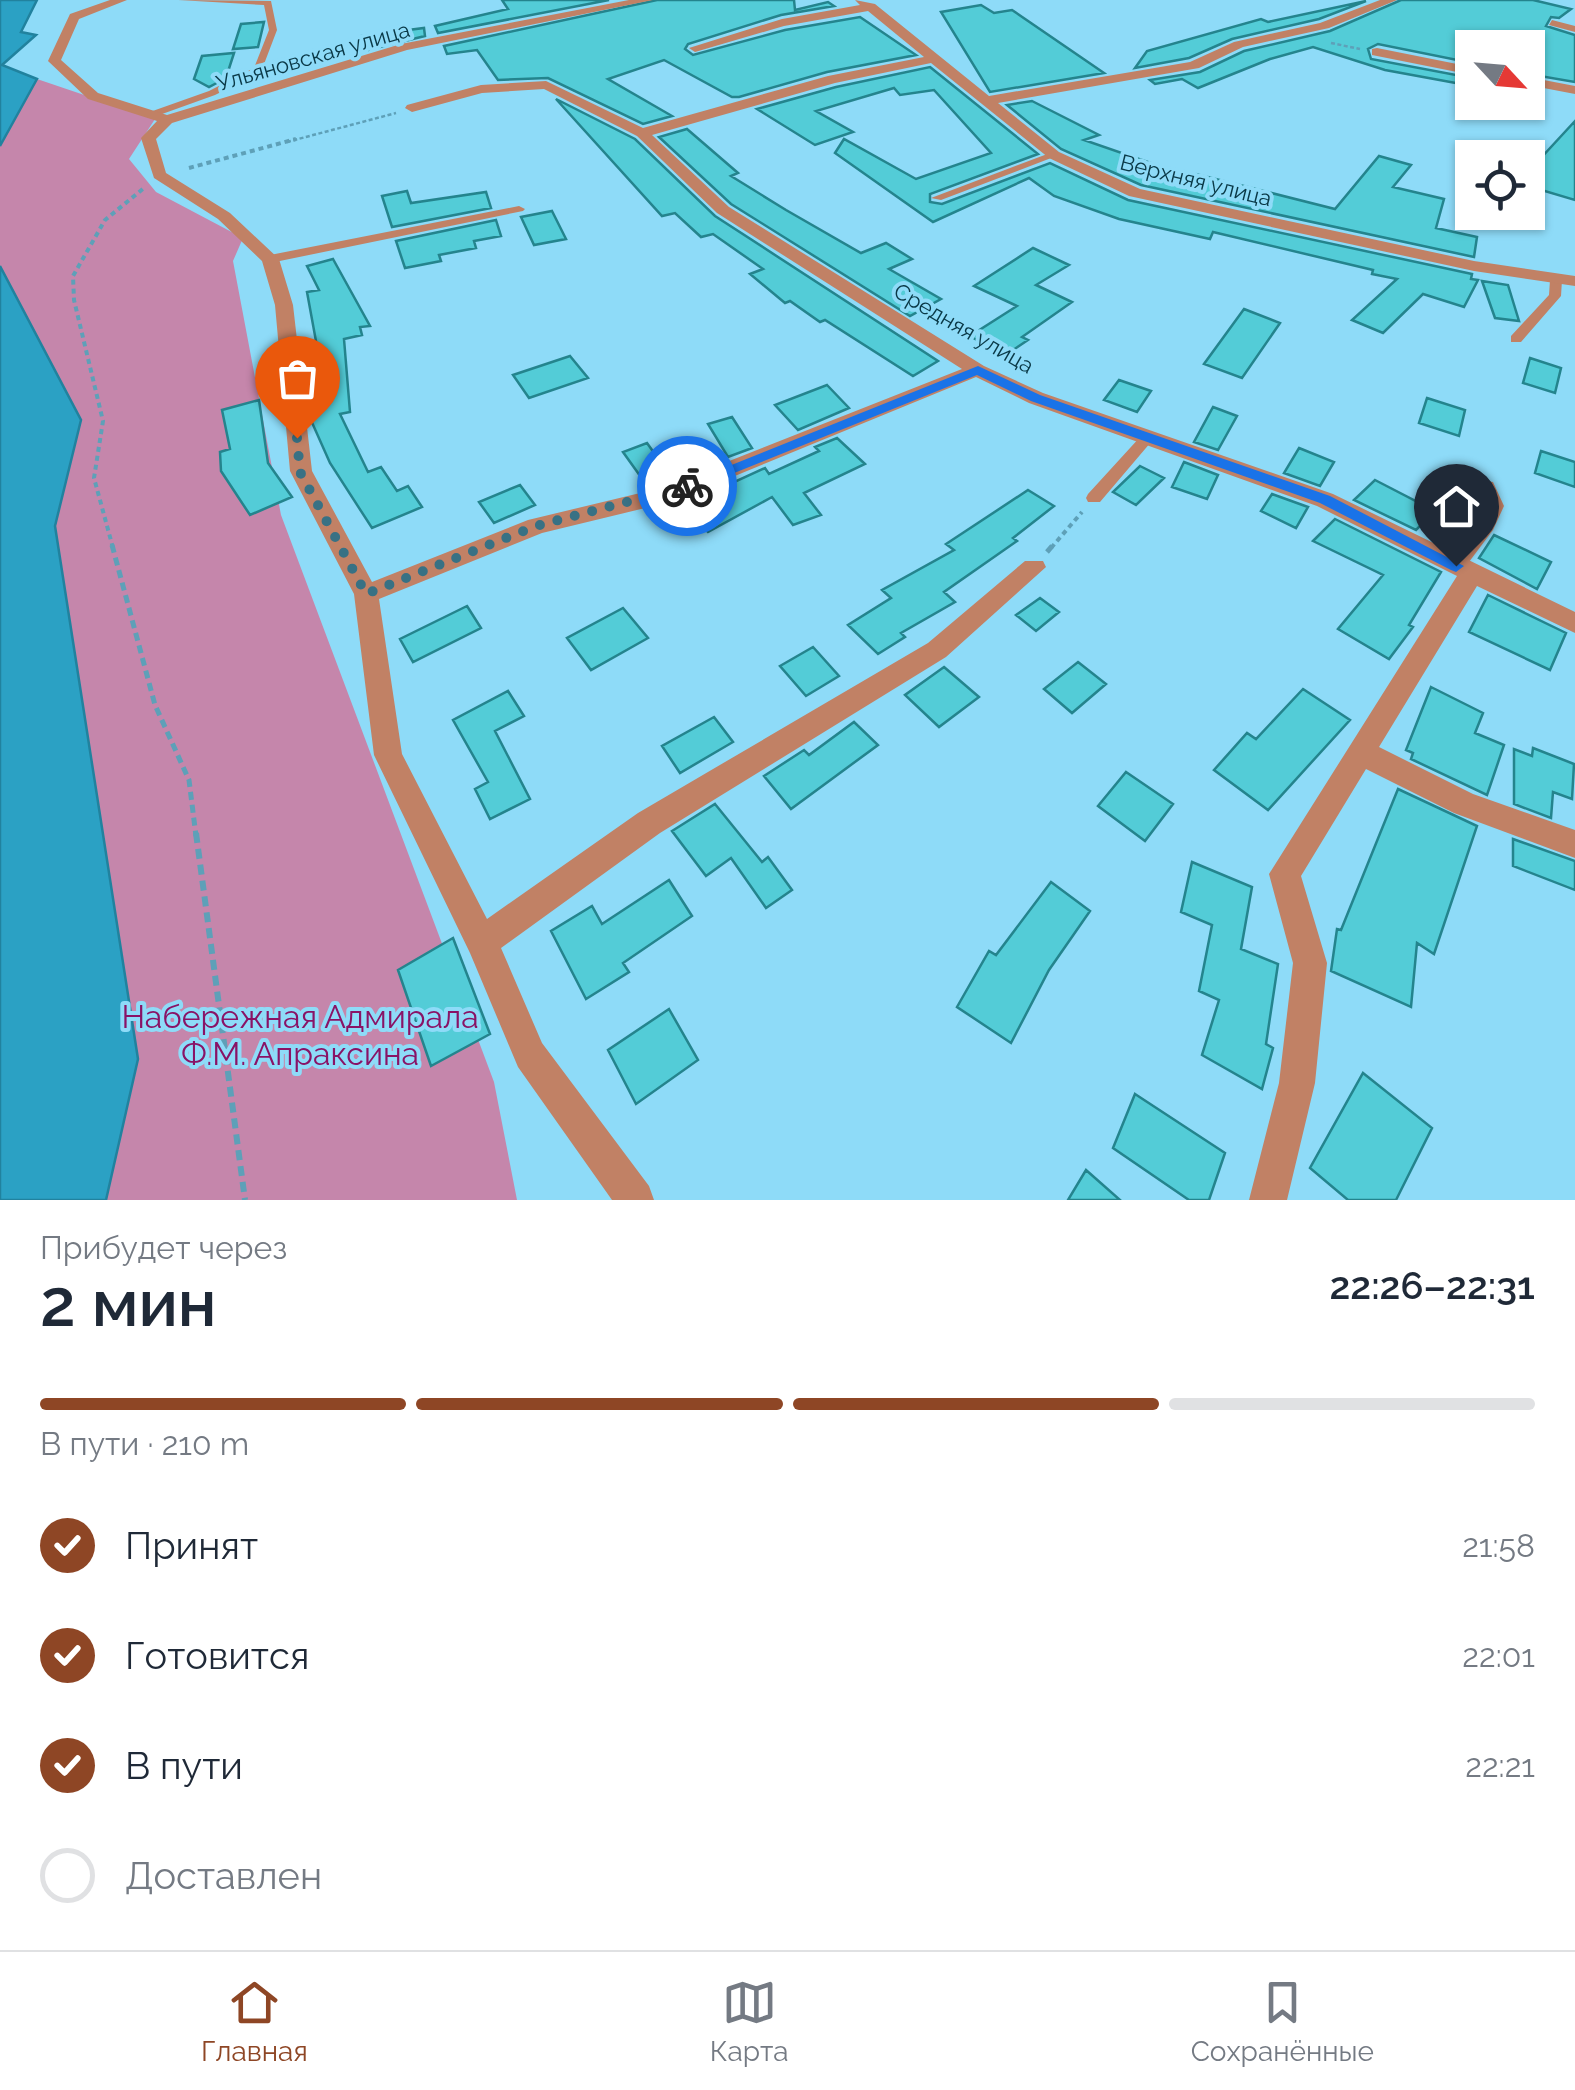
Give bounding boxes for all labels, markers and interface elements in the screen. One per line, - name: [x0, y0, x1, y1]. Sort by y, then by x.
- street label: Ульяновская улица: [213, 16, 413, 96]
- north arrow: [1455, 30, 1545, 120]
- map controls: [1455, 30, 1545, 230]
- button: locate: [1455, 140, 1545, 230]
- street label: Верхняя улица: [1118, 149, 1274, 211]
- street label: Средняя улица: [889, 277, 1039, 379]
- pin: [255, 336, 340, 439]
- icon: bag: [270, 351, 325, 406]
- courier: [637, 436, 737, 536]
- icon: bike: [660, 459, 715, 514]
- pin: [1414, 464, 1499, 567]
- icon: home: [1429, 479, 1484, 534]
- park label: Набережная Адмирала Ф.М. Апраксина: [121, 998, 479, 1072]
- text: Прибудет через: [40, 1229, 287, 1266]
- text: 22:26–22:31: [1329, 1263, 1535, 1308]
- text: 2 мин: [40, 1265, 217, 1341]
- text: В пути · 210 m: [40, 1425, 249, 1462]
- icon: check: [40, 1518, 95, 1573]
- text: Принят: [125, 1523, 258, 1568]
- text: 21:58: [1462, 1527, 1535, 1564]
- icon: check: [40, 1628, 95, 1683]
- text: Готовится: [125, 1633, 309, 1678]
- text: 22:01: [1462, 1637, 1535, 1674]
- icon: check: [40, 1738, 95, 1793]
- text: В пути: [125, 1743, 243, 1788]
- text: 22:21: [1465, 1747, 1535, 1784]
- text: Доставлен: [125, 1853, 322, 1898]
- tab: Главная: [201, 1975, 308, 2068]
- tab: Карта: [710, 1975, 789, 2068]
- tab: Сохранённые: [1191, 1975, 1374, 2068]

